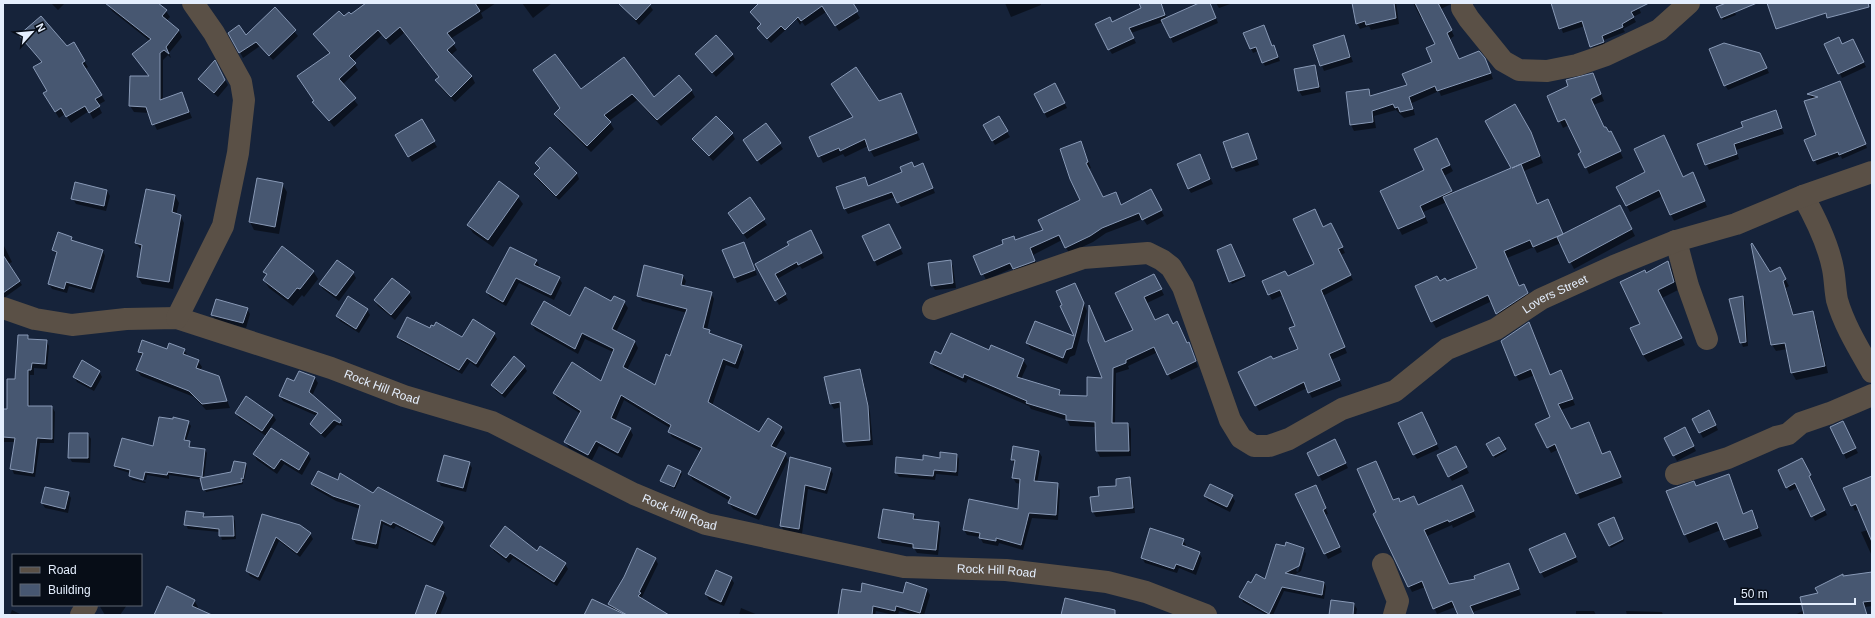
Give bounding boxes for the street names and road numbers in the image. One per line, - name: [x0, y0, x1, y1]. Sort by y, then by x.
- street label: Lovers Street: [1520, 272, 1590, 317]
- street label: Rock Hill Road: [342, 367, 421, 407]
- street label: Rock Hill Road: [640, 491, 718, 533]
- street label: Rock Hill Road: [957, 562, 1037, 581]

